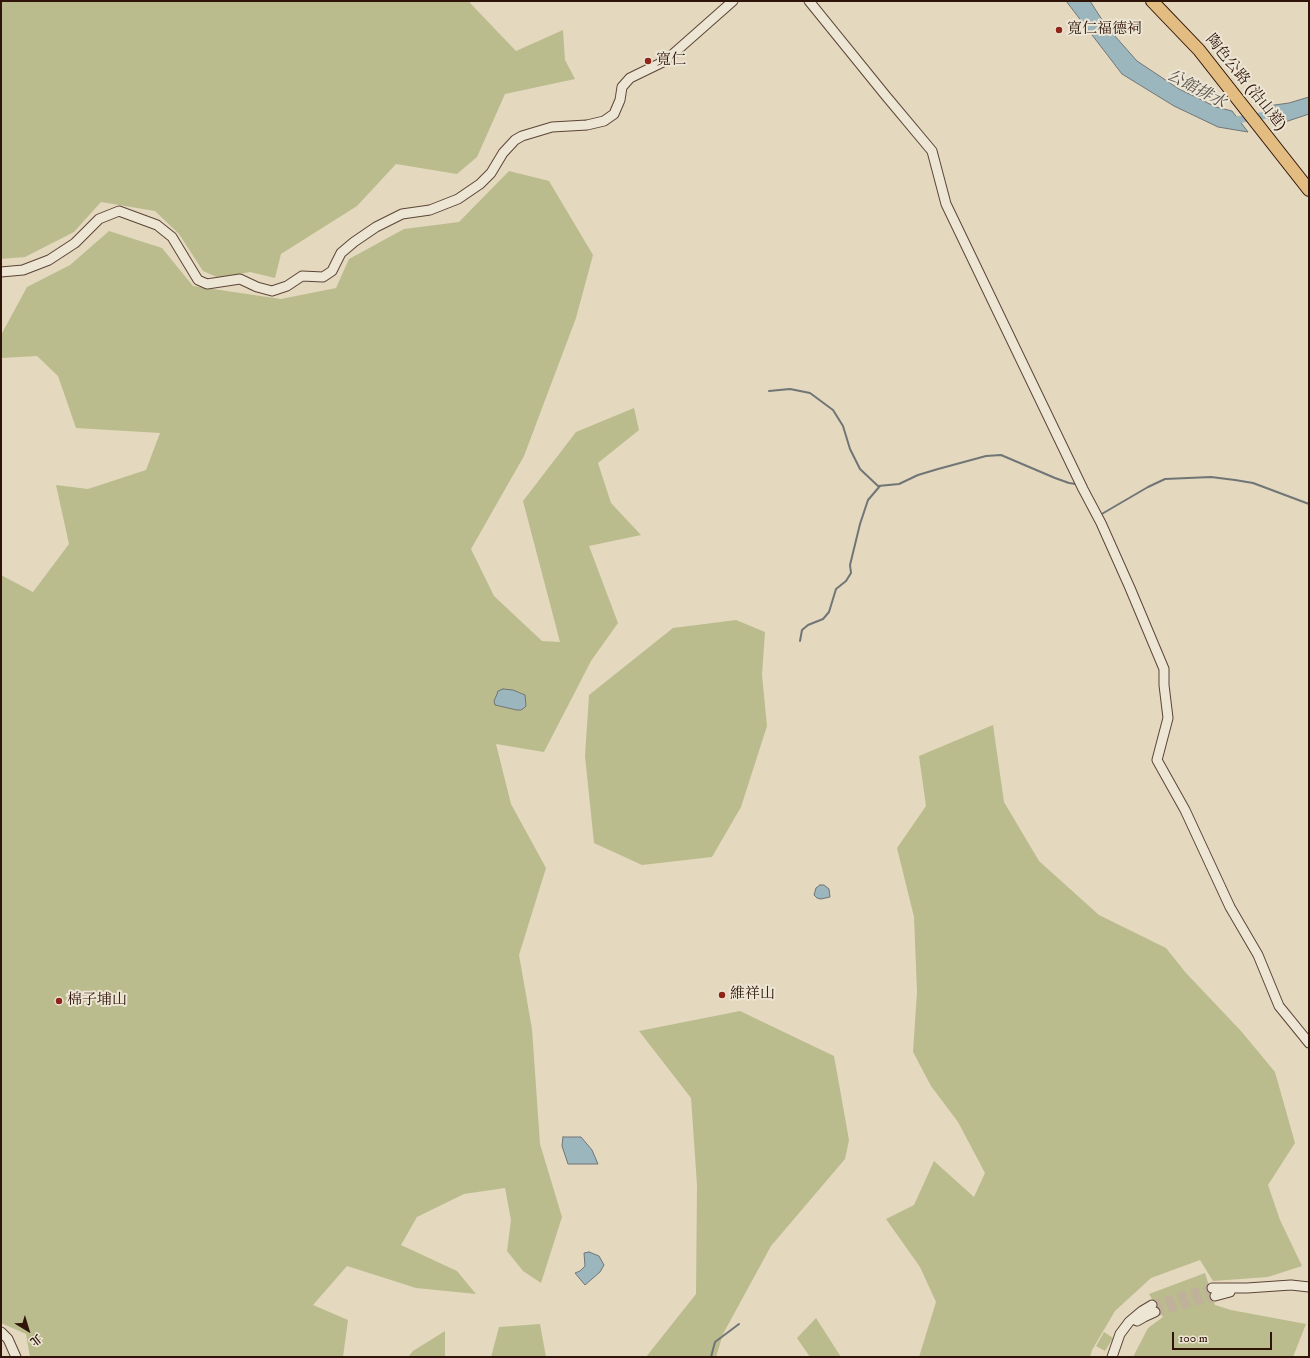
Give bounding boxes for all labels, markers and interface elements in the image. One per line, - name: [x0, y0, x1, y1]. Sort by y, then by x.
- place label: 寬仁福德祠: [1067, 21, 1142, 39]
- marker: 寬仁福德祠: [1054, 25, 1064, 35]
- street label: 陶色公路 (沿山道): [1201, 31, 1289, 135]
- place label: 寬仁: [656, 52, 686, 70]
- marker: 寬仁: [643, 56, 653, 66]
- water label: 公館排水: [1163, 67, 1229, 113]
- place label: 維祥山: [730, 986, 775, 1004]
- marker: 維祥山: [717, 990, 727, 1000]
- place label: 棉子埔山: [67, 992, 127, 1010]
- marker: 棉子埔山: [54, 996, 64, 1006]
- north arrow: [8, 1310, 48, 1350]
- scale bar: [1174, 1324, 1274, 1350]
- text: 北: [27, 1331, 44, 1348]
- text: 100 m: [1179, 1331, 1208, 1346]

